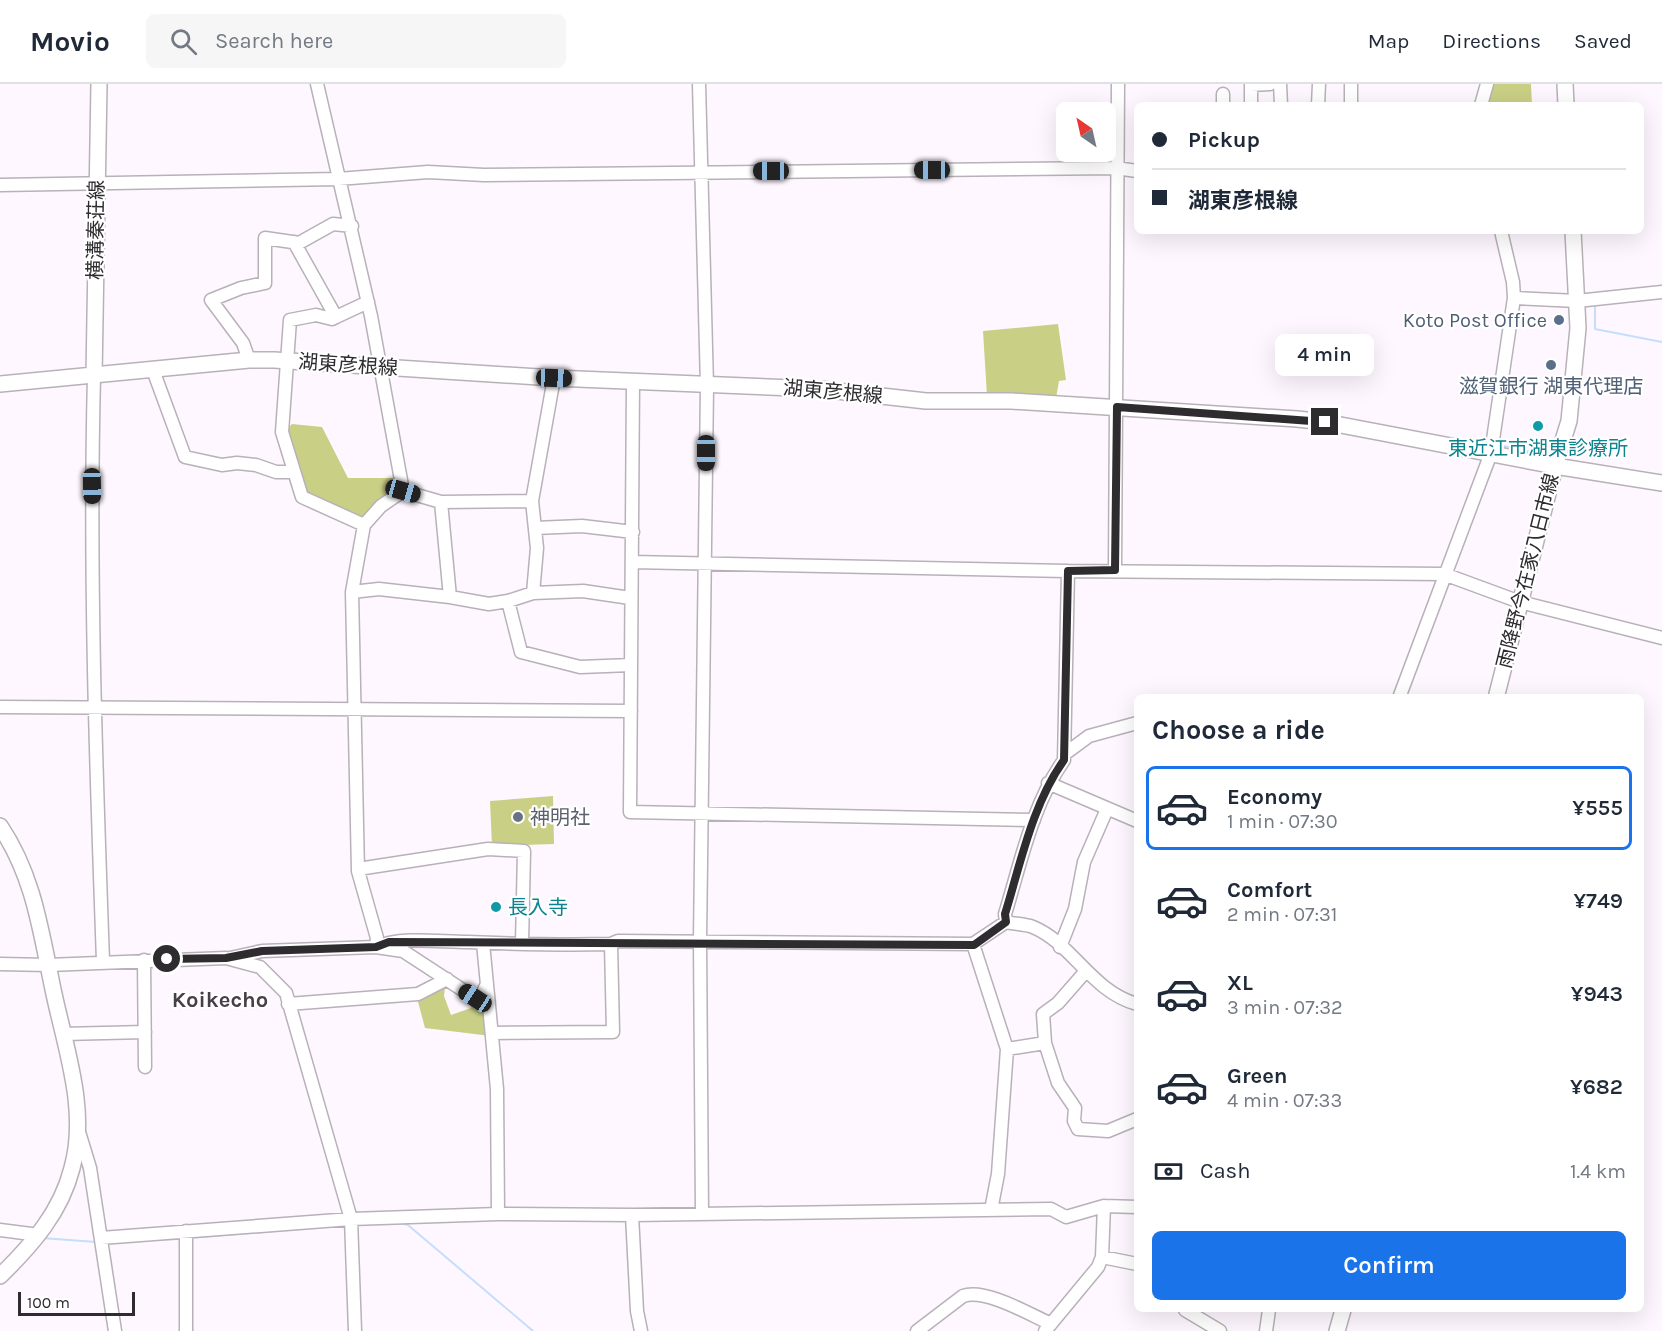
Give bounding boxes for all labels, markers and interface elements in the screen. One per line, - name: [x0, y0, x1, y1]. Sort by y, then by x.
- search box: [146, 14, 566, 68]
- text: Movio: [30, 25, 110, 58]
- icon: search: [167, 25, 200, 58]
- text: Search here: [215, 28, 333, 54]
- text: Map: [1368, 29, 1409, 53]
- text: Directions: [1442, 29, 1541, 53]
- text: Saved: [1574, 29, 1632, 53]
- north arrow: [1056, 102, 1116, 162]
- map controls: [1056, 102, 1116, 162]
- text: Pickup: [1188, 127, 1260, 153]
- car: [914, 161, 950, 179]
- car: [753, 162, 789, 180]
- street label: 横溝秦荘線: [84, 180, 108, 280]
- text: 湖東彦根線: [1188, 188, 1298, 214]
- place label: Koto Post Office: [1403, 309, 1547, 332]
- marker: Koto Post Office: [1552, 313, 1566, 327]
- callout: 4 min: [1276, 335, 1374, 377]
- text: 4 min: [1297, 343, 1352, 366]
- street label: 湖東彦根線: [297, 350, 399, 380]
- marker: 滋賀銀行 湖東代理店: [1544, 358, 1558, 372]
- car: [536, 368, 572, 388]
- place label: 滋賀銀行 湖東代理店: [1459, 375, 1643, 398]
- street label: 湖東彦根線: [782, 376, 884, 408]
- route end: [1311, 408, 1338, 435]
- marker: 東近江市湖東診療所: [1531, 419, 1545, 433]
- car: [697, 435, 715, 471]
- place label: 東近江市湖東診療所: [1448, 437, 1628, 460]
- car: [83, 468, 101, 504]
- street label: 雨降野今在家八日市線: [1493, 471, 1563, 671]
- car: [383, 477, 423, 505]
- text: Choose a ride: [1152, 714, 1325, 746]
- icon: car: [1155, 781, 1209, 835]
- text: Economy: [1227, 784, 1322, 810]
- text: ¥555: [1572, 795, 1623, 821]
- place label: 神明社: [530, 806, 590, 829]
- marker: 神明社: [511, 810, 525, 824]
- text: 1 min · 07:30: [1227, 810, 1338, 833]
- icon: car: [1155, 874, 1209, 928]
- text: Comfort: [1227, 877, 1312, 903]
- text: ¥749: [1573, 888, 1623, 914]
- place label: 長入寺: [508, 896, 568, 919]
- marker: 長入寺: [489, 900, 503, 914]
- text: 2 min · 07:31: [1227, 903, 1337, 926]
- route start: [153, 945, 180, 972]
- icon: car: [1155, 967, 1209, 1021]
- text: XL: [1227, 970, 1253, 996]
- car: [455, 981, 495, 1015]
- text: ¥943: [1571, 981, 1623, 1007]
- district label: Koikecho: [172, 987, 268, 1013]
- text: 3 min · 07:32: [1227, 996, 1343, 1019]
- icon: car: [1155, 1060, 1209, 1114]
- text: Green: [1227, 1063, 1288, 1089]
- text: ¥682: [1570, 1074, 1623, 1100]
- text: 4 min · 07:33: [1227, 1089, 1342, 1112]
- icon: cash: [1152, 1155, 1185, 1188]
- text: Cash: [1200, 1158, 1250, 1184]
- text: 1.4 km: [1570, 1160, 1626, 1183]
- button: Confirm: [1152, 1231, 1626, 1300]
- scale bar: [18, 1289, 135, 1316]
- text: 100 m: [27, 1293, 70, 1312]

